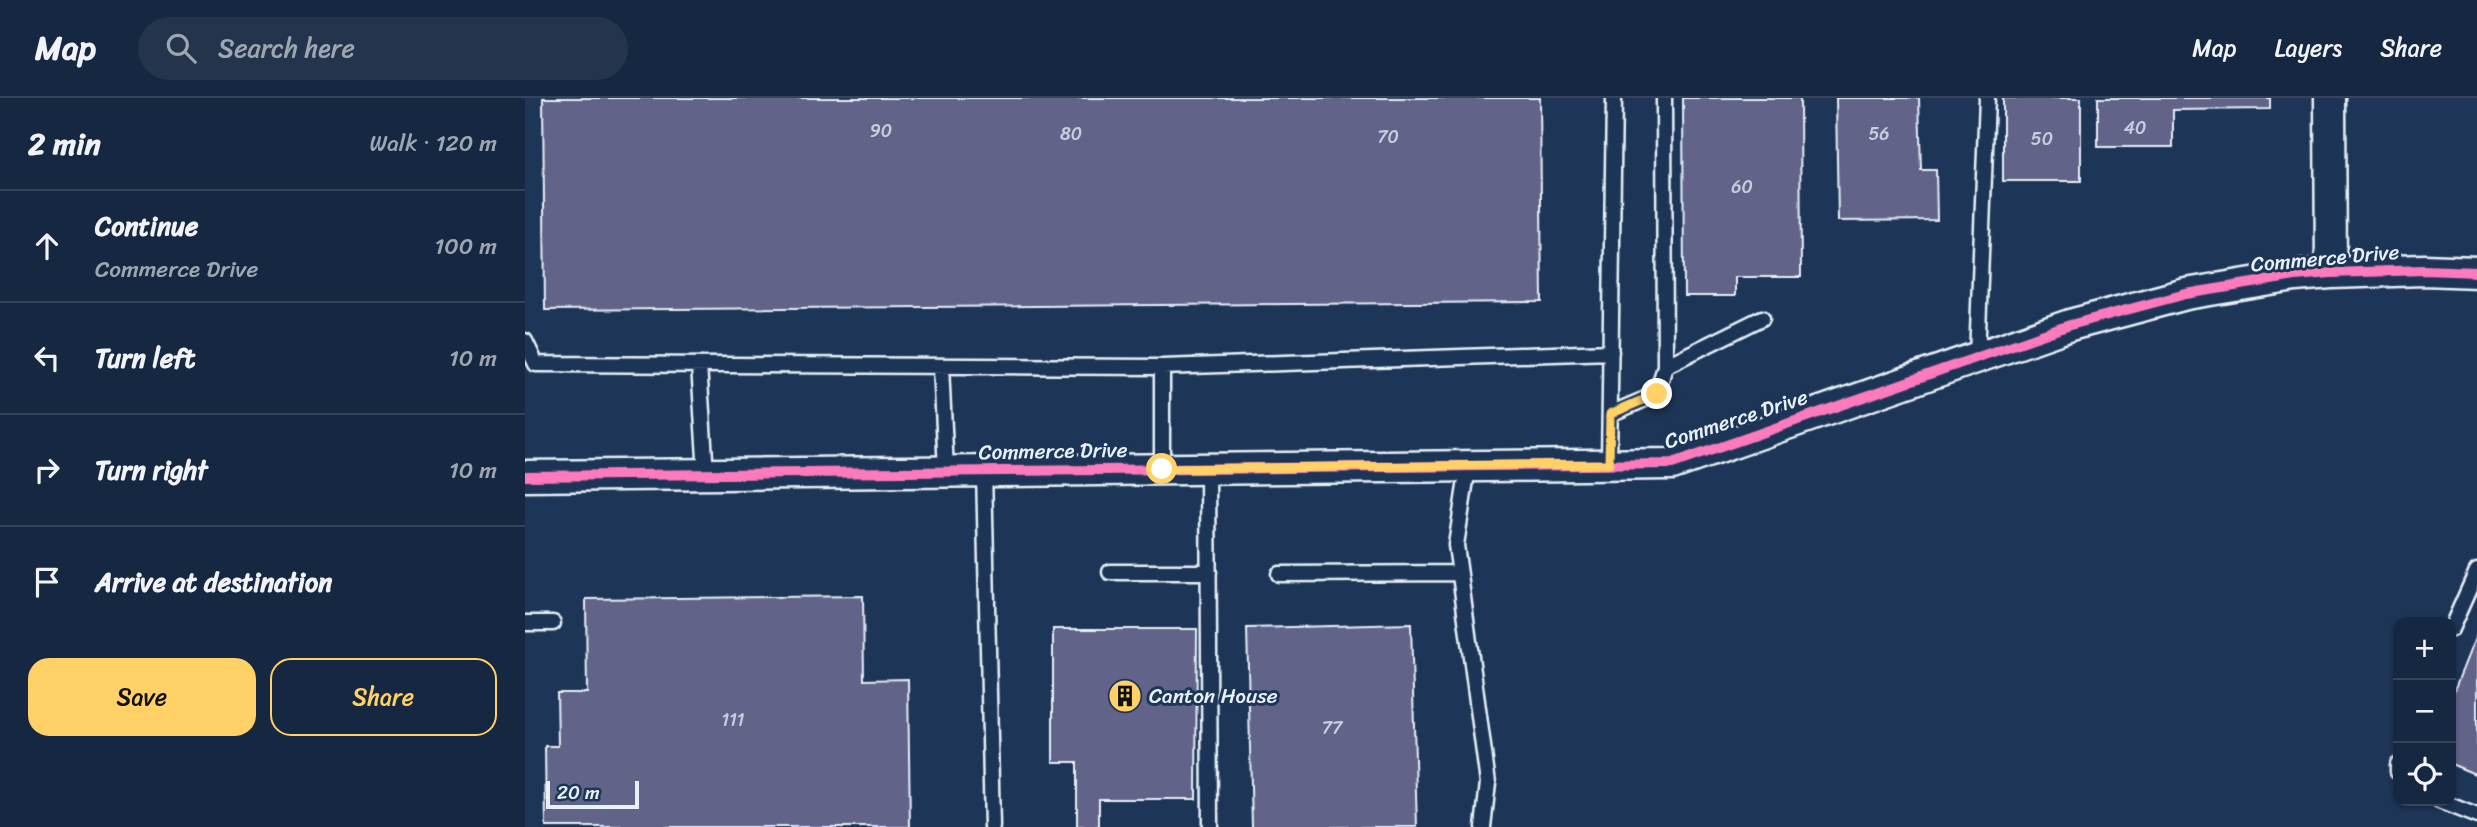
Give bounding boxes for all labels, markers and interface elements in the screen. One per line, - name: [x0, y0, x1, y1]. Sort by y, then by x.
- search box: [138, 17, 628, 80]
- text: Map: [35, 19, 96, 77]
- text: Search here: [218, 25, 355, 71]
- text: Map: [2192, 27, 2237, 69]
- text: Layers: [2275, 27, 2342, 69]
- text: Share: [2380, 27, 2442, 69]
- icon: search: [162, 29, 200, 67]
- house number: 40: [2124, 112, 2146, 144]
- house number: 90: [870, 115, 892, 147]
- text: 2 min: [28, 117, 101, 171]
- house number: 80: [1060, 118, 1082, 150]
- house number: 56: [1868, 118, 1890, 150]
- house number: 70: [1377, 121, 1399, 153]
- text: Walk · 120 m: [370, 123, 497, 164]
- house number: 50: [2031, 123, 2053, 155]
- house number: 60: [1731, 171, 1753, 203]
- text: Continue: [95, 203, 198, 249]
- text: 100 m: [434, 226, 497, 267]
- icon: ahead: [28, 227, 66, 265]
- street label: Commerce Drive: [2249, 233, 2401, 283]
- text: Commerce Drive: [95, 249, 258, 290]
- text: Turn left: [95, 335, 195, 381]
- text: 10 m: [449, 338, 497, 379]
- icon: left: [28, 339, 66, 377]
- route end: [1641, 378, 1672, 409]
- street label: Commerce Drive: [1659, 378, 1813, 460]
- street label: Commerce Drive: [978, 431, 1128, 471]
- text: Turn right: [95, 447, 208, 493]
- text: 10 m: [449, 450, 497, 491]
- icon: right: [28, 451, 66, 489]
- route start: [1146, 453, 1177, 484]
- text: Arrive at destination: [95, 559, 332, 605]
- icon: arrive: [28, 563, 66, 601]
- map controls: [2393, 617, 2456, 806]
- button: +: [2393, 617, 2456, 680]
- button: Save: [28, 658, 256, 736]
- button: Share: [270, 658, 497, 736]
- building icon: Canton House: [1106, 677, 1144, 715]
- place label: Canton House: [1149, 677, 1278, 715]
- button: −: [2393, 680, 2456, 743]
- house number: 111: [721, 704, 745, 736]
- house number: 77: [1322, 712, 1344, 744]
- button: locate: [2393, 743, 2456, 806]
- text: 20 m: [557, 776, 600, 809]
- scale bar: [546, 778, 639, 810]

